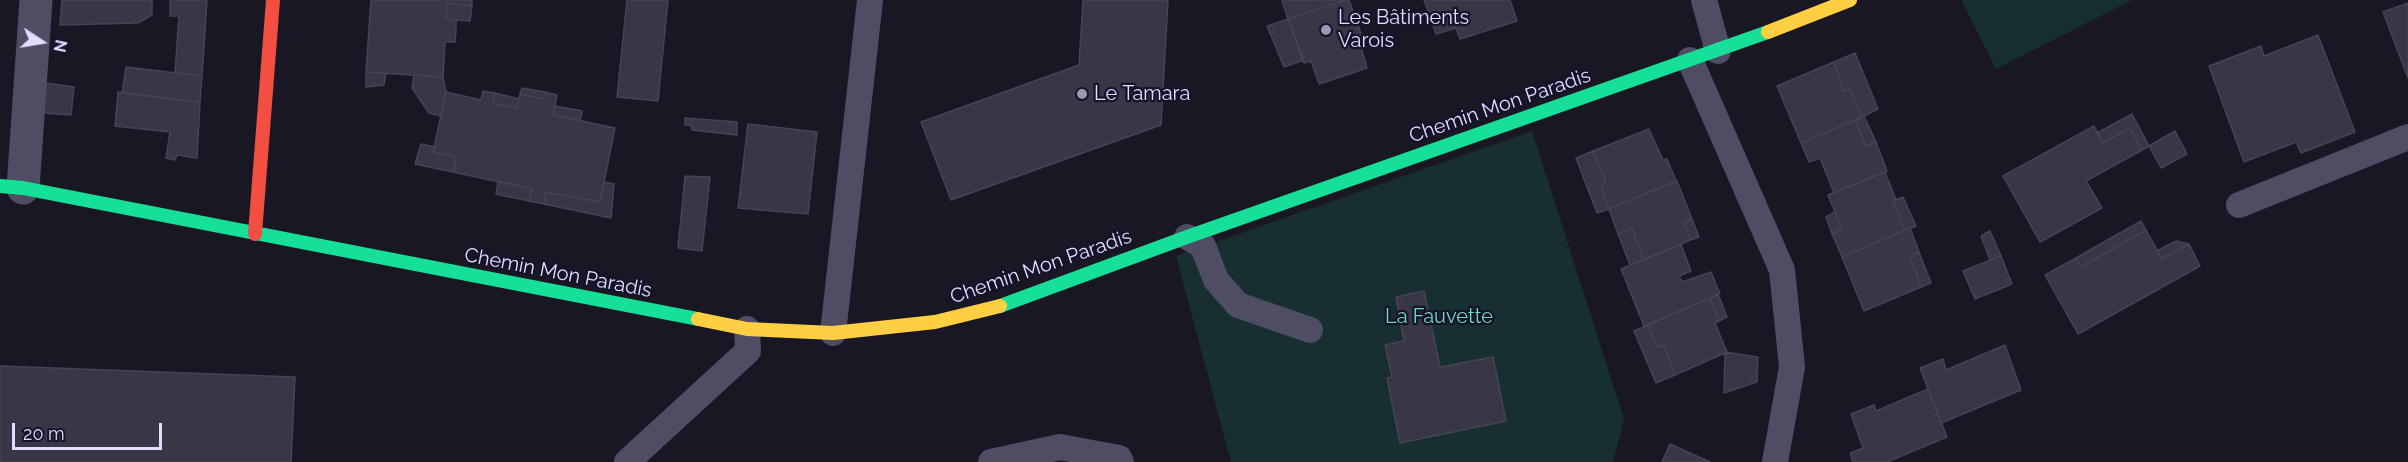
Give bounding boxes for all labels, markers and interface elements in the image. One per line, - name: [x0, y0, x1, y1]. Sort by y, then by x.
- place label: Les Bâtiments Varois: [1338, 6, 1469, 53]
- north arrow: [12, 12, 72, 72]
- marker: Les Bâtiments Varois: [1319, 23, 1333, 37]
- text: N: [50, 38, 71, 54]
- street label: Chemin Mon Paradis: [1406, 64, 1594, 148]
- place label: Le Tamara: [1094, 82, 1190, 106]
- marker: Le Tamara: [1075, 87, 1089, 101]
- street label: Chemin Mon Paradis: [947, 225, 1135, 309]
- street label: Chemin Mon Paradis: [462, 243, 654, 303]
- park label: La Fauvette: [1385, 305, 1493, 329]
- scale bar: [15, 411, 165, 449]
- text: 20 m: [23, 423, 65, 444]

